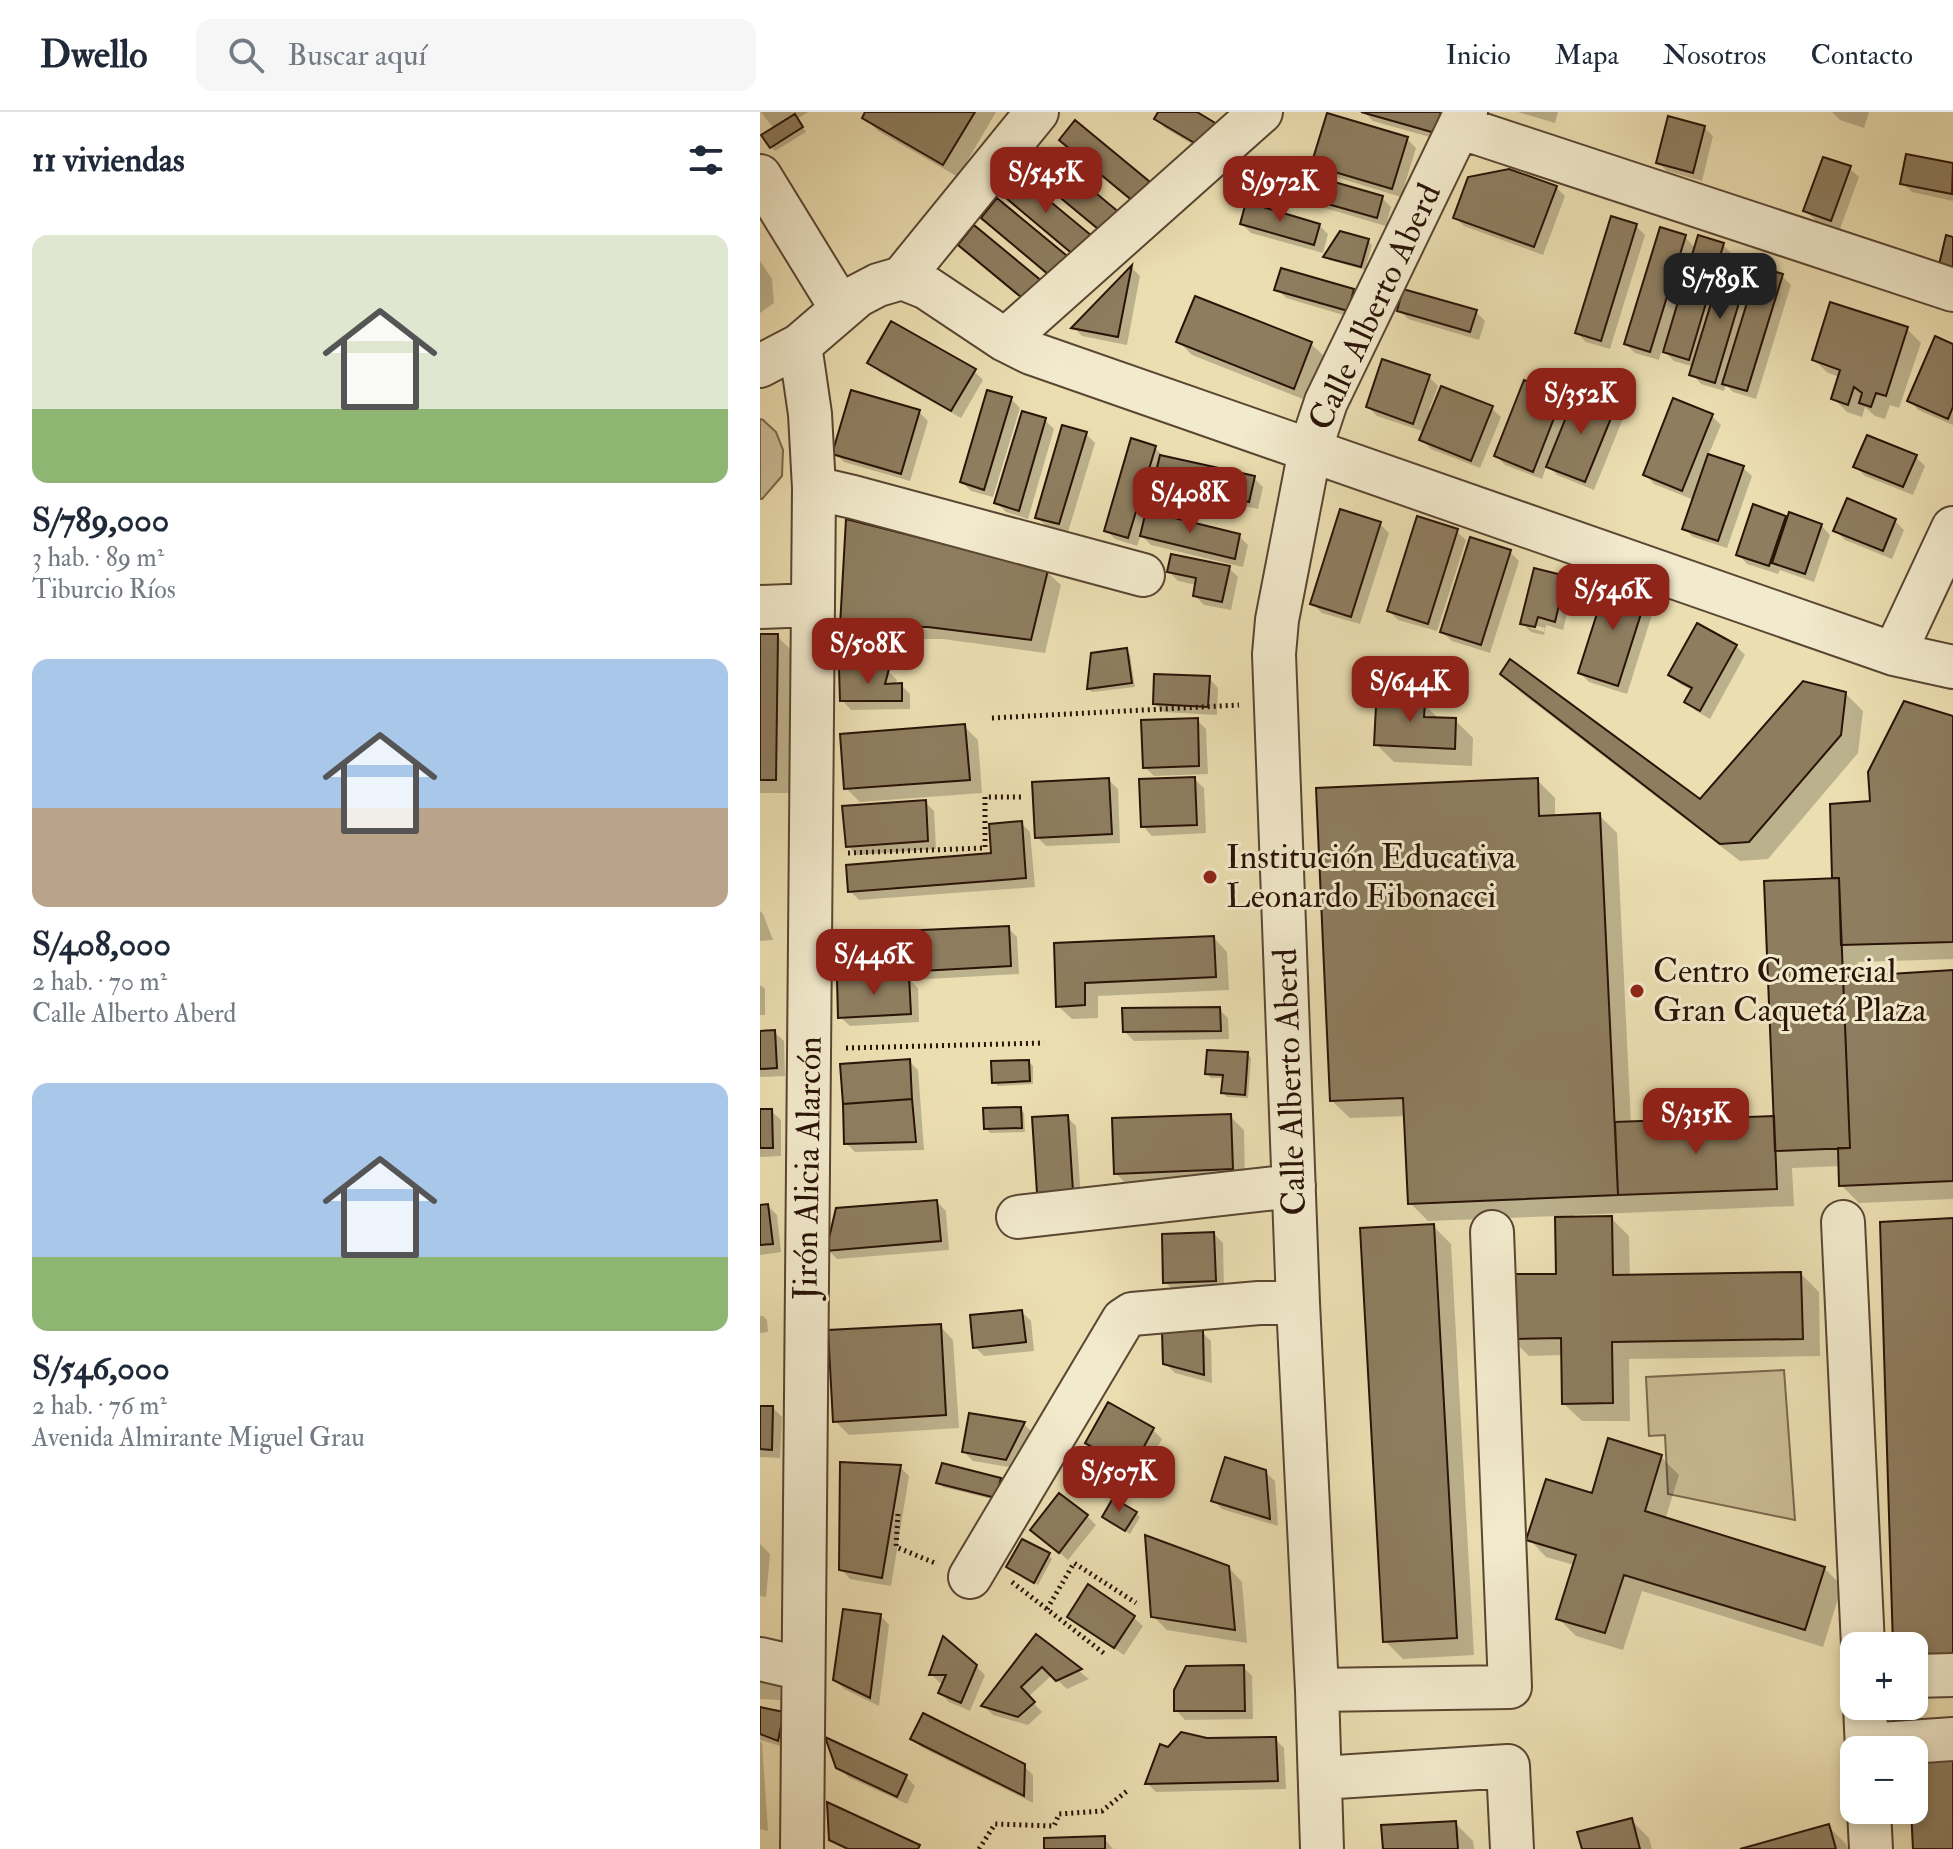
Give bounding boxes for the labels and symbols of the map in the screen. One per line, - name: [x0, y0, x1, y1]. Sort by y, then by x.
- pin: S/545K: [981, 147, 1111, 215]
- pin: S/972K: [1215, 156, 1345, 224]
- street label: Calle Alberto Aberd: [1299, 177, 1451, 437]
- pin: S/789K: [1655, 253, 1785, 321]
- pin: S/352K: [1516, 368, 1646, 436]
- pin: S/408K: [1125, 467, 1255, 535]
- pin: S/546K: [1548, 564, 1678, 632]
- pin: S/508K: [803, 618, 933, 686]
- pin: S/644K: [1345, 656, 1475, 724]
- place label: Institución Educativa Leonardo Fibonacci: [1226, 836, 1517, 918]
- marker: Institución Educativa Leonardo Fibonacci: [1201, 868, 1219, 886]
- pin: S/446K: [809, 929, 939, 997]
- street label: Calle Alberto Aberd: [1264, 947, 1316, 1216]
- place label: Centro Comercial Gran Caquetá Plaza: [1653, 950, 1927, 1032]
- marker: Centro Comercial Gran Caquetá Plaza: [1628, 982, 1646, 1000]
- street label: Jirón Alicia Alarcón: [784, 1036, 832, 1301]
- pin: S/315K: [1631, 1088, 1761, 1156]
- pin: S/507K: [1054, 1446, 1184, 1514]

